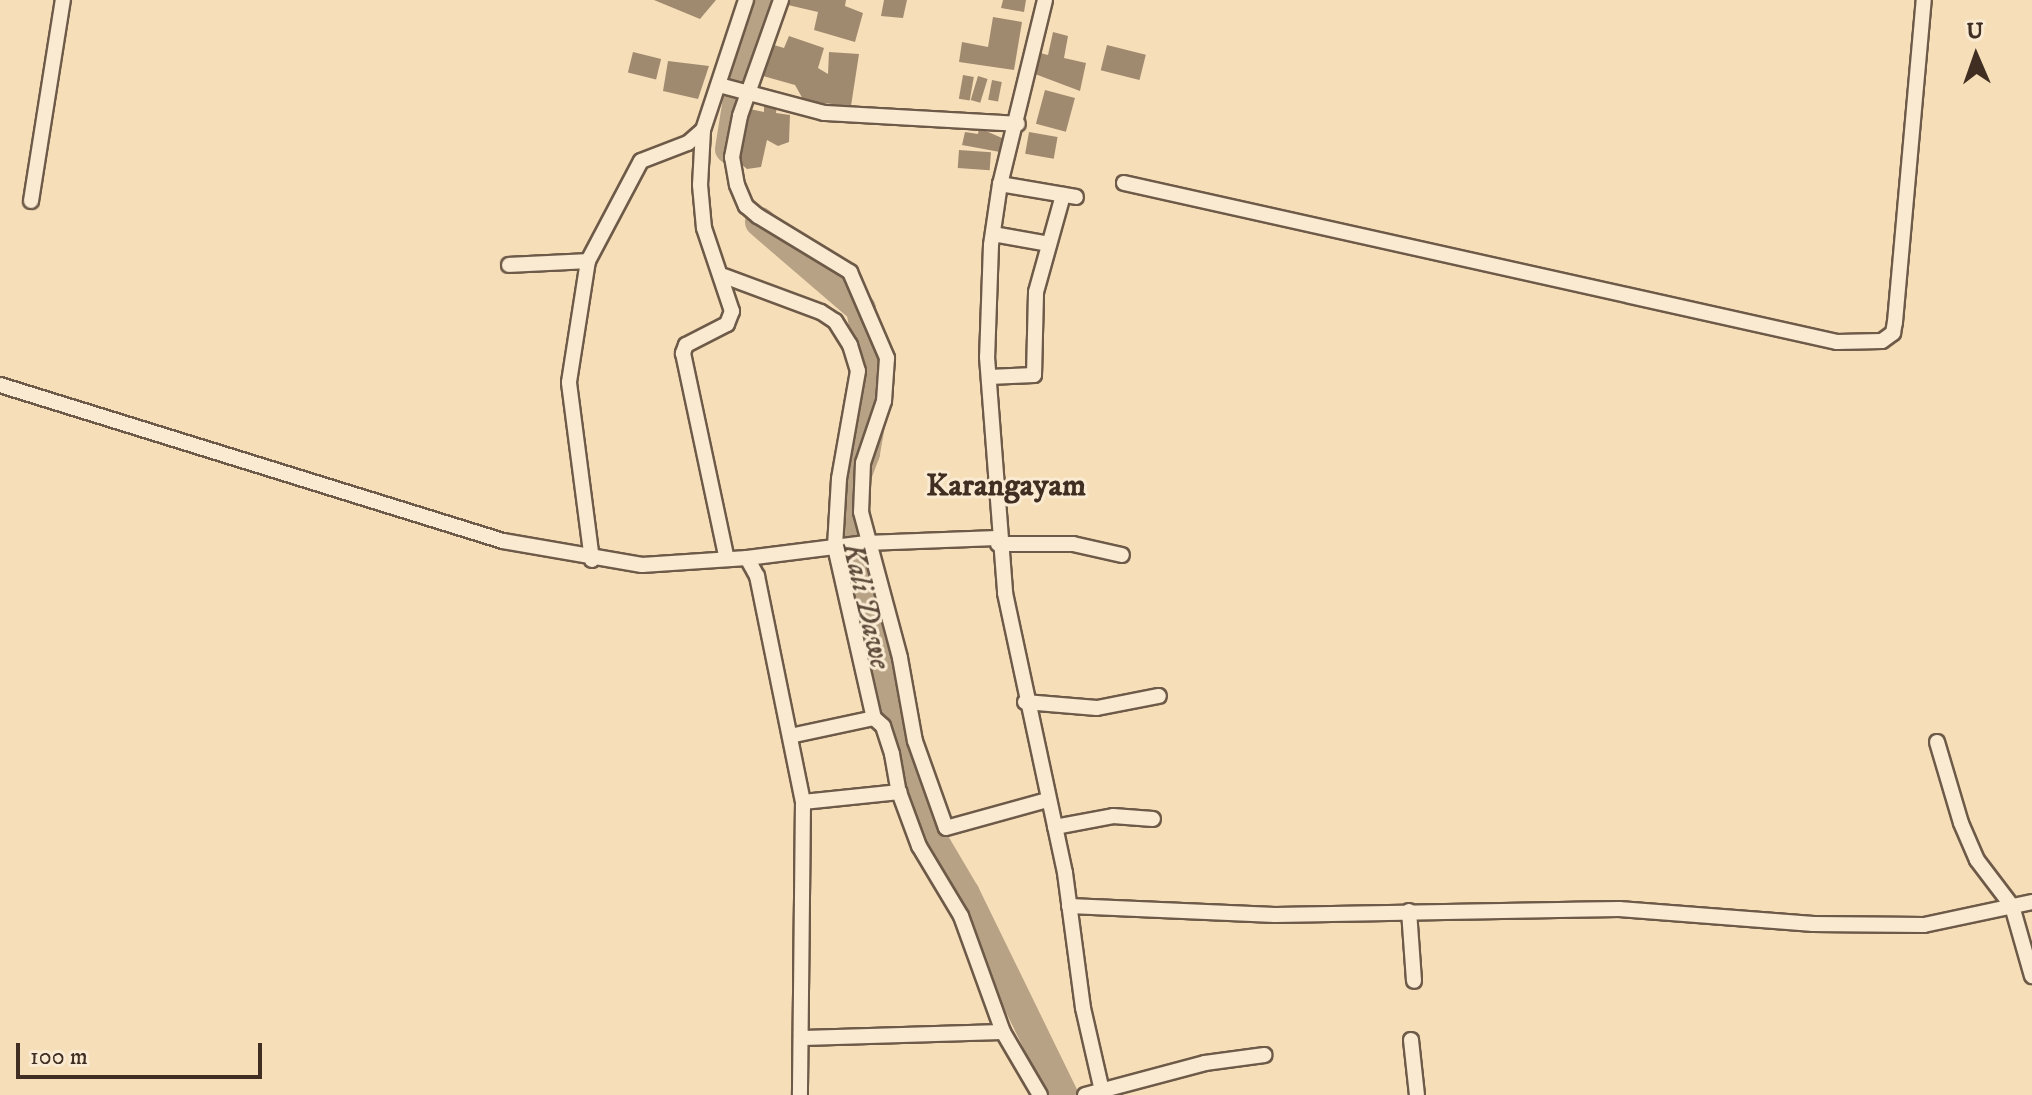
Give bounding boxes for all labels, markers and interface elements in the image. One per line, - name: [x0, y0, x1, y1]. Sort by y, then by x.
- north arrow: [1936, 16, 2016, 96]
- text: U: [1966, 18, 1984, 45]
- district label: Karangayam: [926, 467, 1086, 505]
- water label: Kali Dawe: [833, 539, 897, 673]
- scale bar: [20, 1027, 266, 1077]
- text: 100 m: [30, 1042, 88, 1072]

